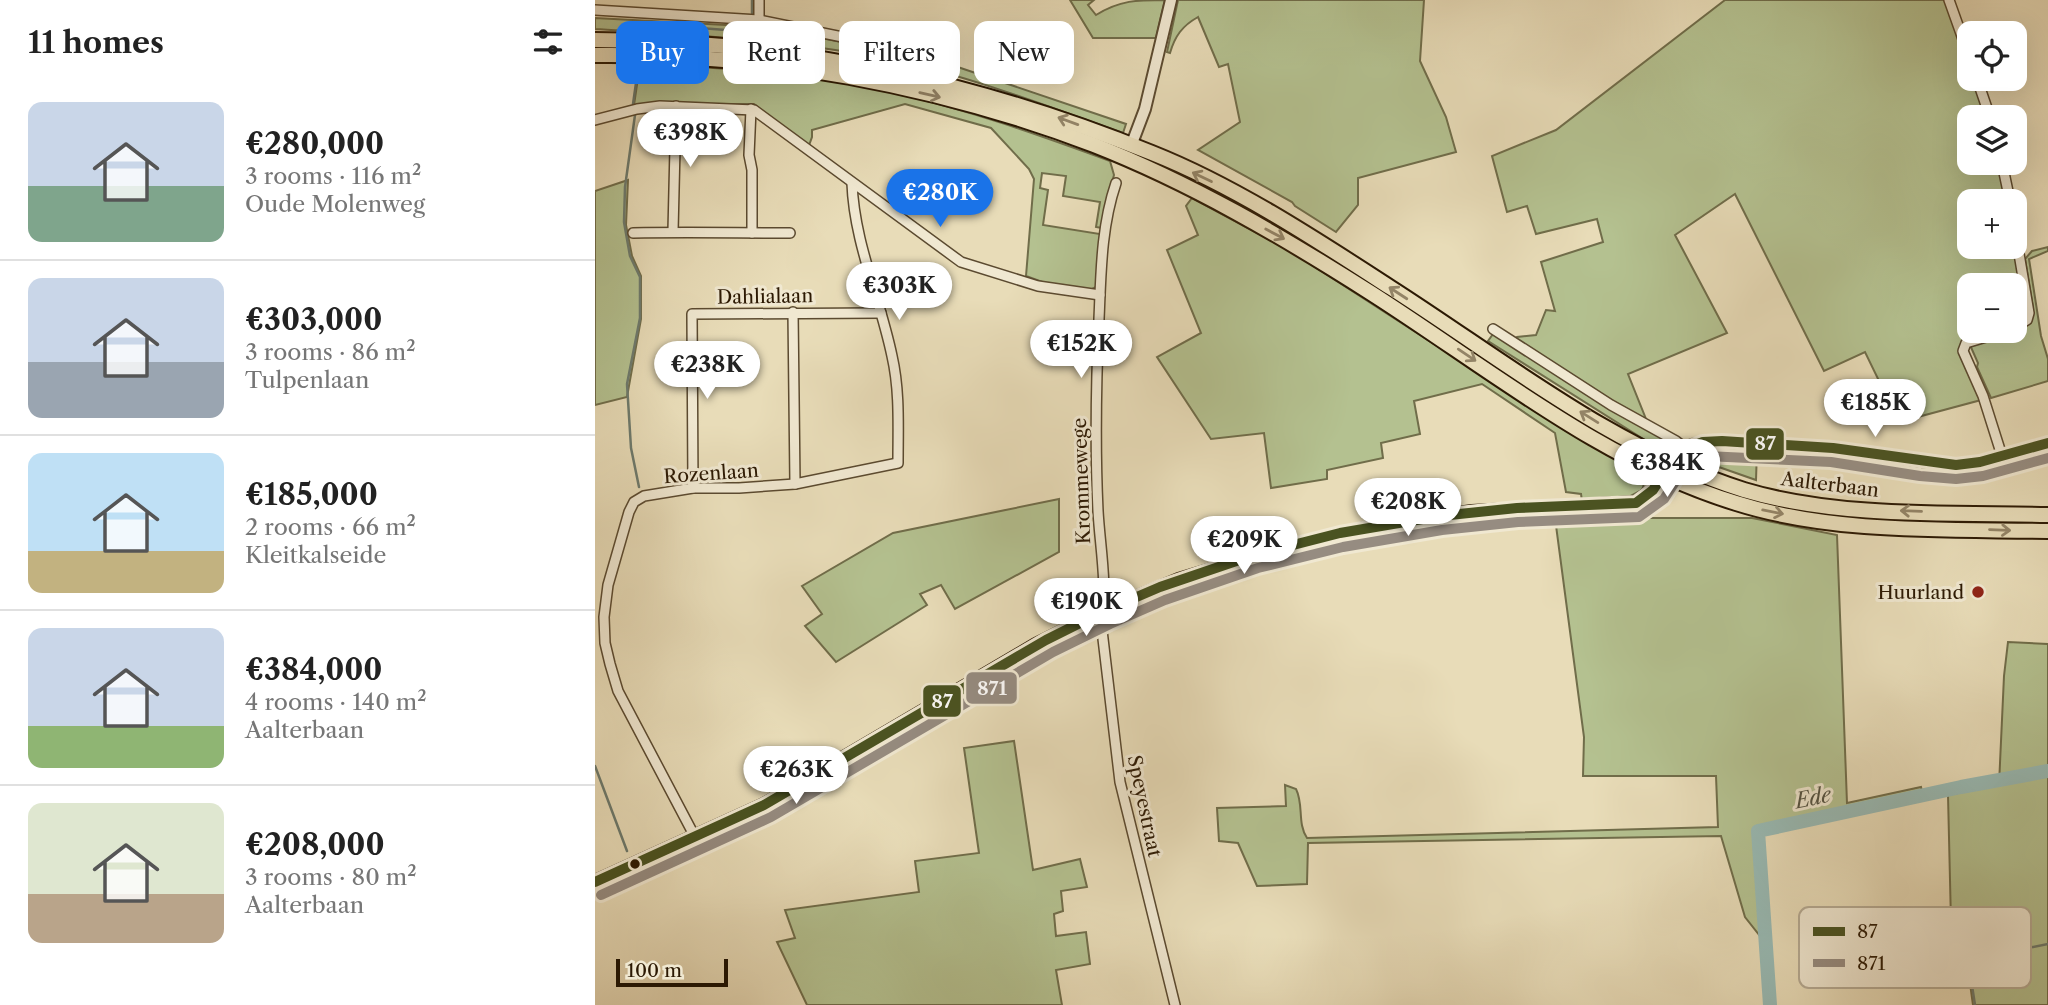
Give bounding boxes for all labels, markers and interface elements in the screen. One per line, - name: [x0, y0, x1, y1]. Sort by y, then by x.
- chip: Buy: [616, 21, 709, 84]
- chip: Rent: [723, 21, 825, 84]
- chip: Filters: [839, 21, 960, 84]
- chip: New: [974, 21, 1074, 84]
- map controls: [1957, 21, 2027, 343]
- button: locate: [1957, 21, 2027, 91]
- icon: filters: [529, 23, 567, 61]
- text: 11 homes: [28, 24, 164, 61]
- one-way arrow: [918, 89, 940, 102]
- button: layers: [1957, 105, 2027, 175]
- pin: €398K: [641, 110, 739, 169]
- one-way arrow: [1057, 114, 1079, 127]
- text: €398K: [653, 118, 727, 146]
- text: €280,000: [245, 125, 384, 162]
- icon: home: [84, 130, 168, 214]
- text: 3 rooms · 116 m²: [245, 162, 421, 190]
- pin: €280K: [891, 170, 989, 229]
- one-way arrow: [1192, 170, 1213, 184]
- text: €280K: [902, 178, 978, 206]
- button: +: [1957, 189, 2027, 259]
- text: Oude Molenweg: [245, 190, 425, 218]
- one-way arrow: [1264, 227, 1284, 241]
- pin: €303K: [850, 262, 948, 322]
- text: €303K: [862, 271, 936, 299]
- button: −: [1957, 273, 2027, 343]
- street label: Dahlialaan: [717, 284, 813, 309]
- one-way arrow: [1389, 285, 1409, 299]
- text: €303,000: [245, 301, 382, 338]
- icon: home: [84, 306, 168, 390]
- pin: €152K: [1032, 320, 1130, 380]
- text: €152K: [1046, 329, 1116, 357]
- text: 3 rooms · 86 m²: [245, 338, 416, 366]
- pin: €238K: [658, 342, 756, 401]
- one-way arrow: [1457, 348, 1476, 363]
- text: €238K: [670, 350, 744, 378]
- text: Tulpenlaan: [245, 366, 369, 394]
- pin: €185K: [1826, 380, 1924, 439]
- text: €185K: [1840, 388, 1910, 416]
- one-way arrow: [1579, 410, 1599, 424]
- street label: Krommewege: [1068, 417, 1095, 545]
- line badge: 87: [1745, 427, 1785, 461]
- text: 87: [1754, 432, 1776, 455]
- pin: €384K: [1618, 440, 1716, 499]
- text: €384K: [1630, 448, 1704, 476]
- street label: Rozenlaan: [663, 459, 759, 488]
- street label: Aalterbaan: [1779, 467, 1880, 502]
- text: €185,000: [245, 476, 378, 513]
- pin: €208K: [1359, 478, 1457, 538]
- icon: home: [84, 481, 168, 565]
- text: €208K: [1370, 487, 1446, 515]
- one-way arrow: [1899, 505, 1922, 518]
- one-way arrow: [1761, 506, 1784, 520]
- text: 2 rooms · 66 m²: [245, 513, 416, 541]
- pin: €209K: [1195, 516, 1293, 576]
- one-way arrow: [1988, 523, 2011, 537]
- text: €209K: [1207, 525, 1281, 553]
- text: Kleitkalseide: [245, 541, 386, 569]
- pin: €190K: [1037, 578, 1135, 638]
- place label: Huurland: [1877, 581, 1964, 604]
- marker: Huurland: [1970, 584, 1986, 600]
- text: €190K: [1050, 587, 1122, 615]
- text: €384,000: [245, 651, 382, 688]
- icon: home: [84, 656, 168, 740]
- line badge: 871: [965, 671, 1018, 705]
- text: 871: [977, 677, 1008, 700]
- line badge: 87: [922, 684, 962, 718]
- text: 4 rooms · 140 m²: [245, 688, 427, 716]
- text: 87: [931, 690, 953, 713]
- text: Aalterbaan: [245, 716, 364, 744]
- pin: €263K: [747, 746, 845, 806]
- street label: Speyestraat: [1122, 753, 1167, 859]
- text: €263K: [759, 755, 833, 783]
- water label: Ede: [1791, 781, 1834, 814]
- text: €208,000: [245, 826, 385, 863]
- icon: home: [84, 831, 168, 915]
- unlabelled marker: [628, 857, 642, 871]
- text: 3 rooms · 80 m²: [245, 863, 417, 891]
- text: Aalterbaan: [245, 891, 364, 919]
- legend: [1799, 907, 2031, 988]
- text: 87: [1857, 920, 1878, 943]
- text: 871: [1857, 952, 1886, 975]
- scale bar: [616, 956, 728, 988]
- text: 100 m: [627, 959, 682, 982]

